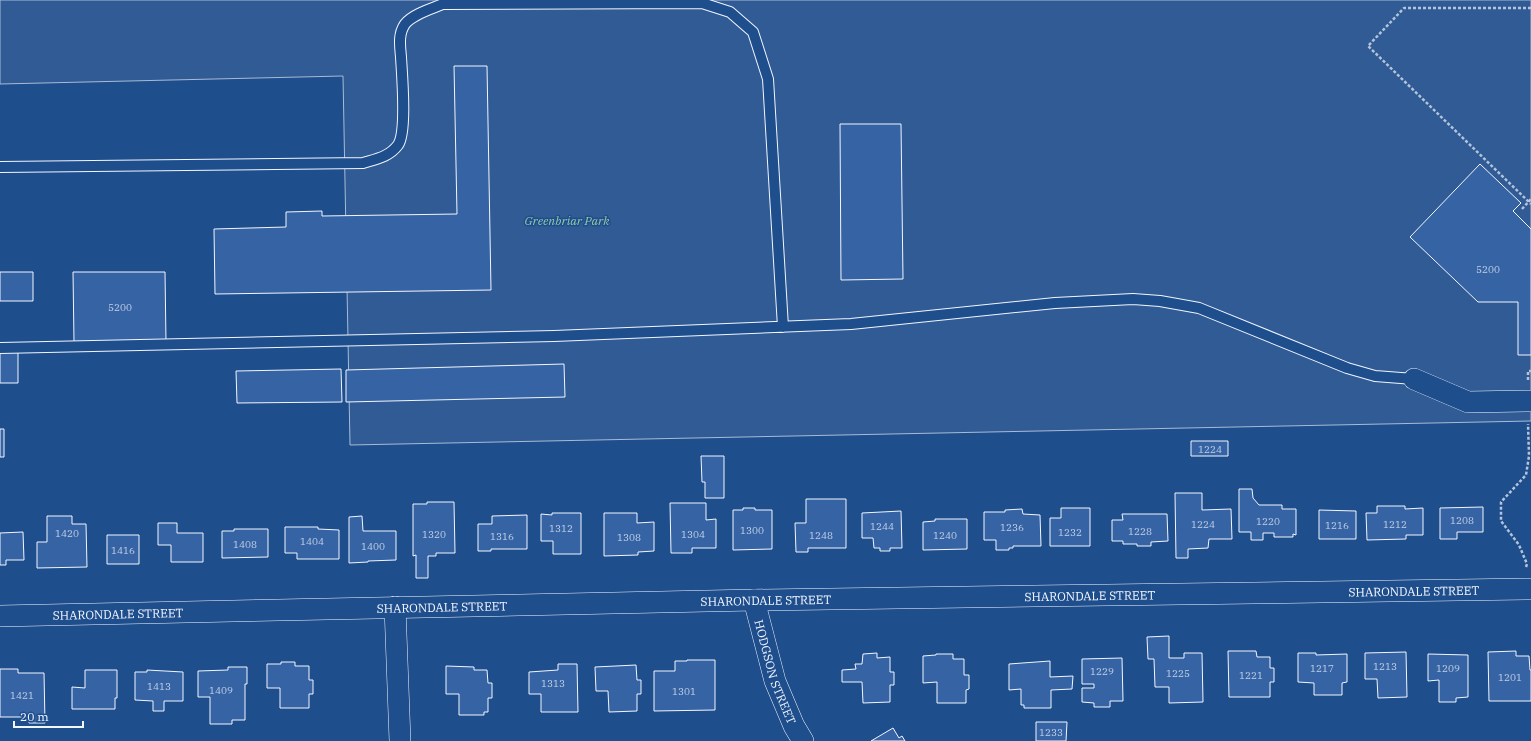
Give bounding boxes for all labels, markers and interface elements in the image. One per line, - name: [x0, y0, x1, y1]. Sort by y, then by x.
- park label: Greenbriar Park: [524, 213, 610, 228]
- house number: 5200: [1476, 263, 1500, 276]
- house number: 5200: [108, 301, 132, 314]
- house number: 1224: [1198, 443, 1222, 456]
- house number: 1208: [1450, 514, 1474, 527]
- house number: 1220: [1256, 515, 1280, 528]
- house number: 1224: [1191, 518, 1215, 531]
- house number: 1212: [1383, 518, 1407, 531]
- house number: 1216: [1325, 519, 1349, 532]
- house number: 1244: [870, 520, 894, 533]
- house number: 1236: [1000, 521, 1024, 534]
- house number: 1312: [549, 522, 573, 535]
- house number: 1300: [740, 524, 764, 537]
- house number: 1228: [1128, 525, 1152, 538]
- house number: 1232: [1058, 526, 1082, 539]
- house number: 1420: [55, 527, 79, 540]
- house number: 1320: [422, 528, 446, 541]
- house number: 1304: [681, 528, 705, 541]
- house number: 1248: [809, 529, 833, 542]
- house number: 1240: [933, 529, 957, 542]
- house number: 1316: [490, 530, 514, 543]
- house number: 1308: [617, 531, 641, 544]
- house number: 1404: [300, 535, 324, 548]
- house number: 1408: [233, 538, 257, 551]
- house number: 1400: [361, 540, 385, 553]
- house number: 1416: [111, 544, 135, 557]
- street label: SHARONDALE STREET: [1348, 582, 1479, 599]
- street label: SHARONDALE STREET: [1024, 587, 1155, 604]
- street label: SHARONDALE STREET: [700, 591, 831, 609]
- street label: SHARONDALE STREET: [376, 598, 508, 616]
- street label: SHARONDALE STREET: [52, 605, 184, 622]
- street label: HODGSON STREET: [752, 618, 800, 726]
- house number: 1213: [1373, 660, 1397, 673]
- house number: 1217: [1310, 662, 1334, 675]
- house number: 1209: [1436, 662, 1460, 675]
- house number: 1229: [1090, 665, 1114, 678]
- house number: 1225: [1166, 667, 1190, 680]
- house number: 1221: [1239, 669, 1263, 682]
- house number: 1201: [1498, 671, 1522, 684]
- house number: 1313: [541, 677, 565, 690]
- house number: 1413: [147, 680, 171, 693]
- house number: 1409: [209, 684, 233, 697]
- house number: 1301: [672, 685, 696, 698]
- house number: 1421: [10, 689, 34, 702]
- scale bar: [14, 703, 83, 729]
- text: 20 m: [20, 709, 49, 724]
- house number: 1233: [1039, 726, 1063, 739]

